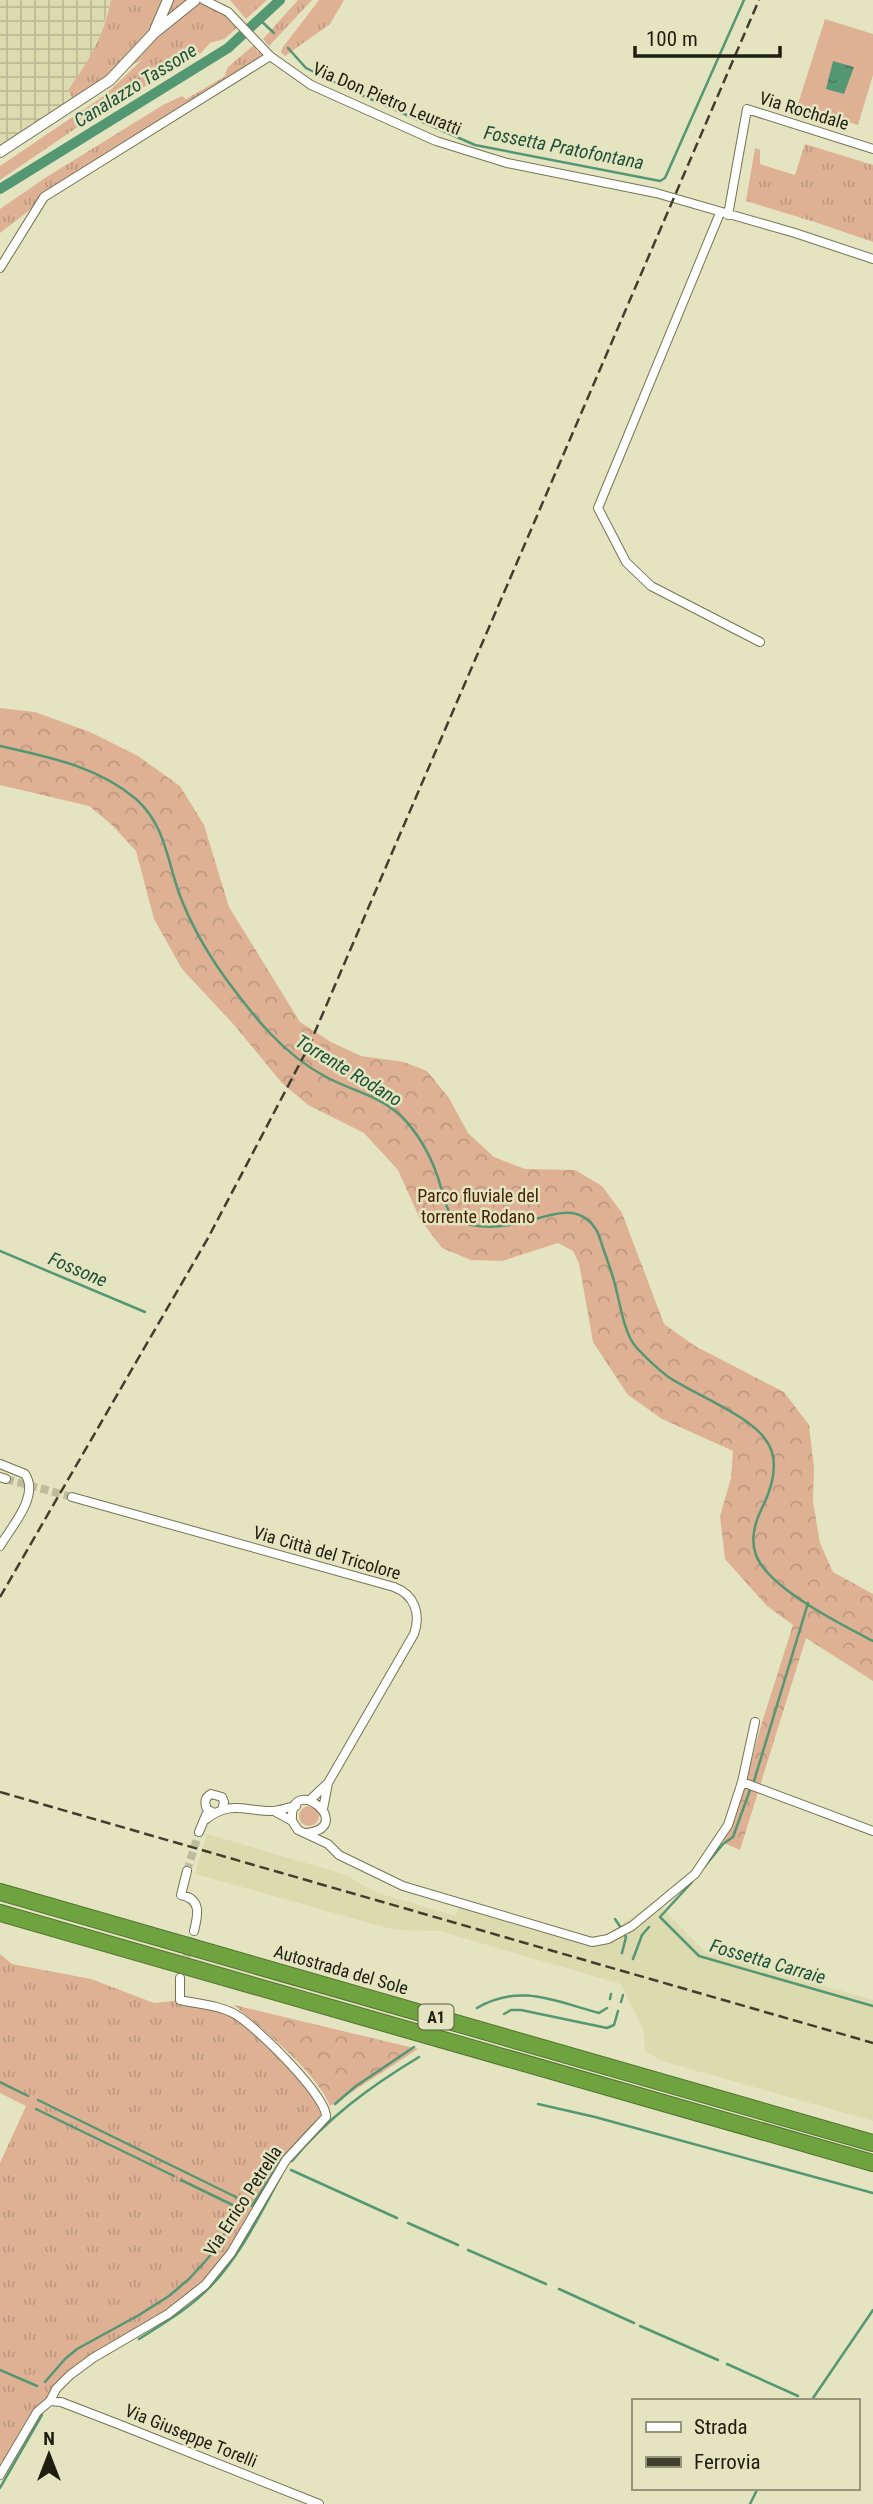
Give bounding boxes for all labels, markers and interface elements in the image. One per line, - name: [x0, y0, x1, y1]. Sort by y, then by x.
- scale bar: [635, 14, 780, 58]
- text: 100 m: [646, 27, 698, 51]
- water label: Canalazzo Tassone: [70, 38, 201, 132]
- street label: Via Don Pietro Leuratti: [310, 58, 465, 139]
- street label: Via Rochdale: [757, 87, 852, 134]
- water label: Fossetta Pratofontana: [482, 121, 646, 174]
- water label: Torrente Rodano: [291, 1030, 406, 1111]
- park label: Parco fluviale del torrente Rodano: [417, 1185, 539, 1227]
- water label: Fossone: [45, 1247, 111, 1292]
- street label: Via Città del Tricolore: [251, 1521, 403, 1584]
- water label: Fossetta Carraie: [707, 1934, 828, 1989]
- street label: Autostrada del Sole: [272, 1940, 411, 1999]
- road number: A1: [418, 2005, 453, 2030]
- street label: Via Errico Petrella: [199, 2142, 286, 2260]
- street label: Via Giuseppe Torelli: [122, 2399, 260, 2472]
- legend: [632, 2399, 859, 2490]
- text: Strada: [694, 2415, 748, 2439]
- north arrow: [14, 2420, 84, 2490]
- text: N: [43, 2427, 55, 2450]
- text: Ferrovia: [694, 2450, 761, 2474]

